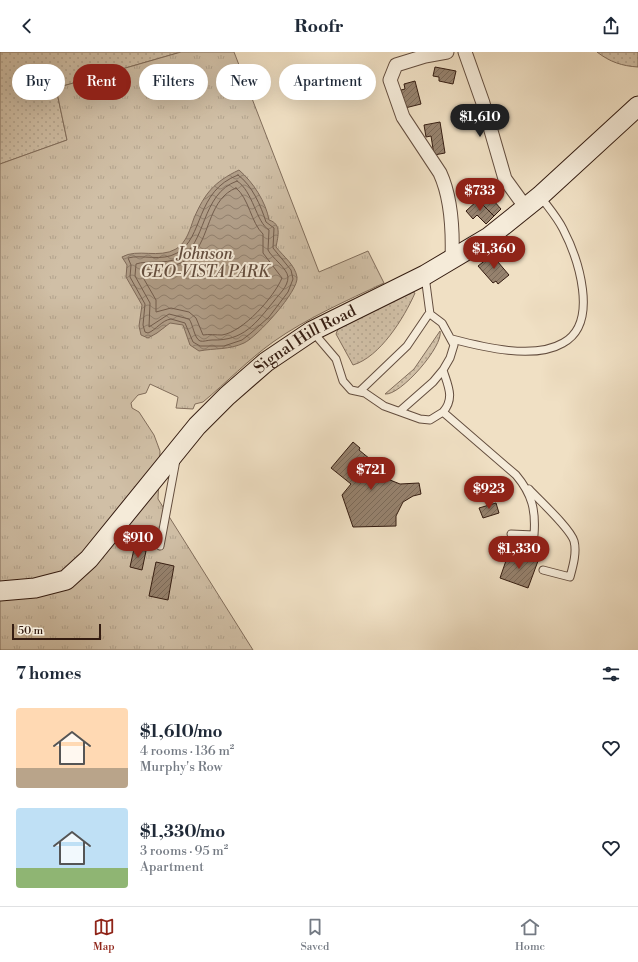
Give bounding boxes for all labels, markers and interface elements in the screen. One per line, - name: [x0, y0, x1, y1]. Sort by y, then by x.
- icon: back: [16, 15, 38, 37]
- text: Roofr: [294, 15, 344, 38]
- icon: share: [600, 15, 622, 37]
- chip: Buy: [12, 64, 65, 100]
- chip: Rent: [73, 64, 131, 100]
- chip: Filters: [139, 64, 208, 100]
- chip: New: [216, 64, 271, 100]
- chip: Apartment: [279, 64, 376, 100]
- pin: $1,610: [447, 104, 513, 138]
- text: $1,610: [459, 109, 501, 125]
- pin: $733: [456, 178, 504, 212]
- text: $733: [465, 183, 495, 199]
- pin: $1,360: [461, 236, 527, 270]
- text: $1,360: [472, 241, 516, 257]
- park label: Johnson GEO-VISTA PARK: [141, 244, 272, 282]
- street label: Signal Hill Road: [250, 301, 359, 378]
- pin: $721: [347, 457, 395, 491]
- text: $721: [356, 462, 386, 478]
- pin: $923: [465, 476, 513, 510]
- text: $923: [473, 481, 505, 497]
- pin: $910: [114, 525, 162, 559]
- text: $910: [123, 530, 153, 546]
- pin: $1,330: [486, 536, 552, 570]
- text: $1,330: [497, 541, 541, 557]
- scale bar: [12, 622, 101, 641]
- text: 50 m: [18, 624, 43, 638]
- text: 7 homes: [16, 663, 81, 685]
- icon: filters: [600, 663, 622, 685]
- text: $1,610/mo: [140, 721, 223, 743]
- icon: home: [48, 724, 96, 772]
- icon: heart: [600, 737, 622, 759]
- text: 4 rooms · 136 m²: [140, 743, 234, 759]
- text: Murphy's Row: [140, 759, 223, 775]
- text: $1,330/mo: [140, 821, 225, 843]
- icon: home: [48, 824, 96, 872]
- icon: heart: [600, 837, 622, 859]
- text: 3 rooms · 95 m²: [140, 843, 228, 859]
- text: Apartment: [140, 859, 204, 875]
- tab: Map: [93, 916, 115, 954]
- tab: Saved: [300, 916, 329, 954]
- tab: Home: [515, 916, 545, 954]

